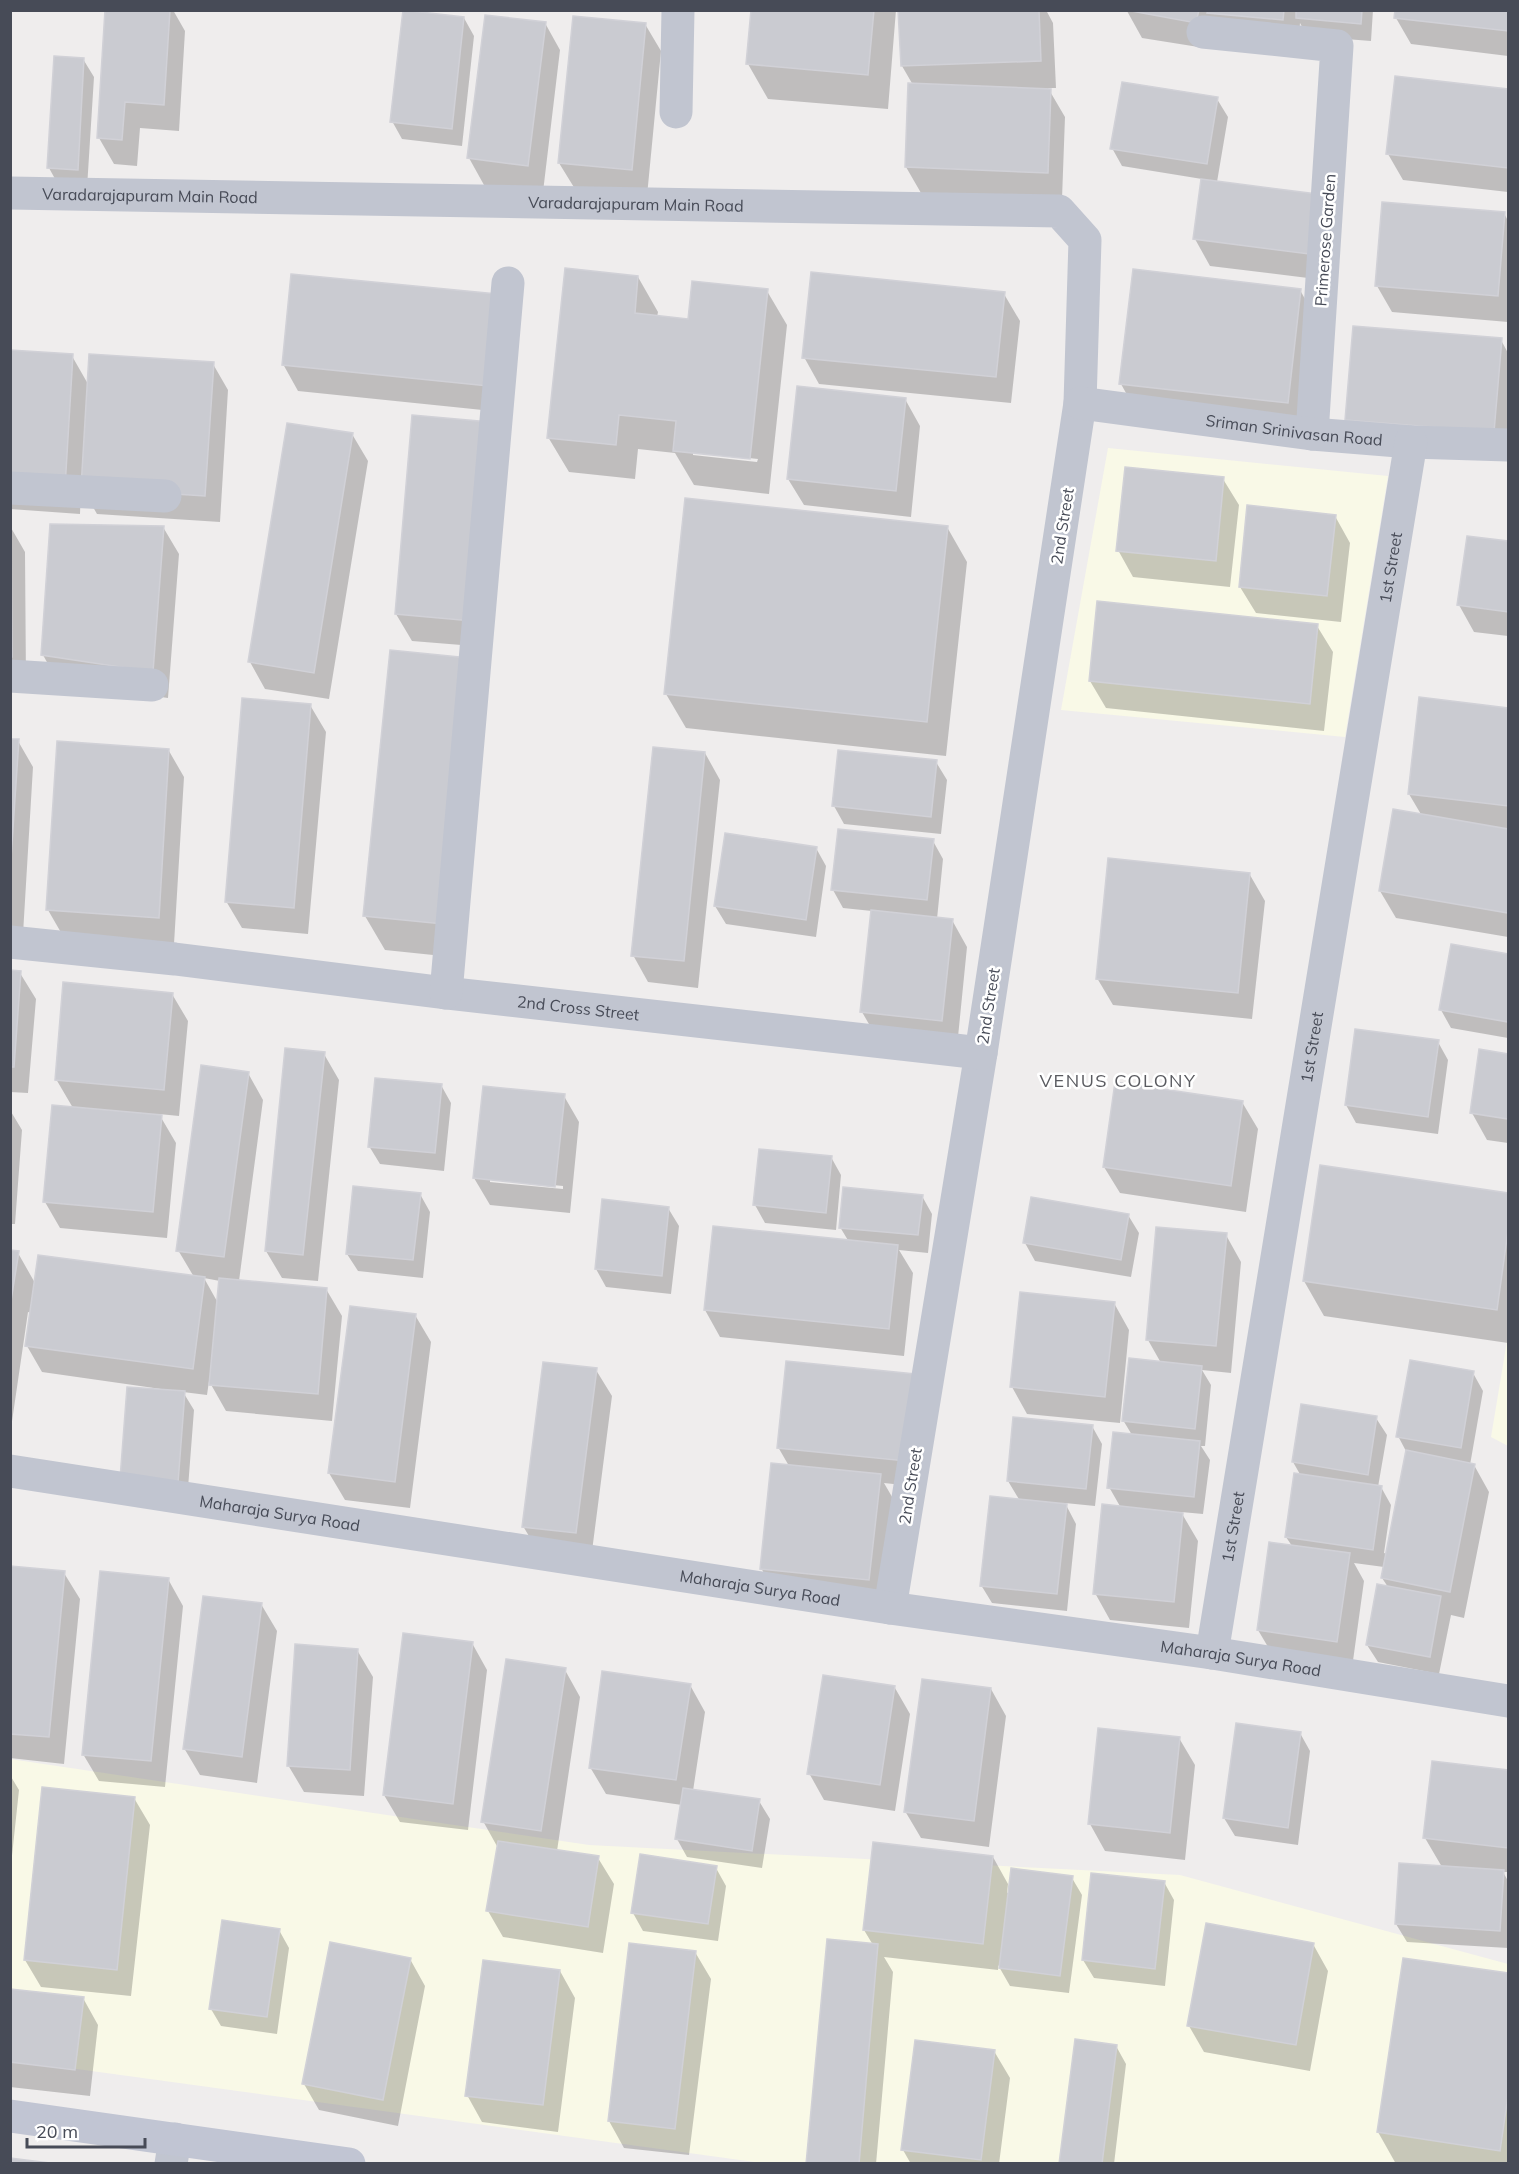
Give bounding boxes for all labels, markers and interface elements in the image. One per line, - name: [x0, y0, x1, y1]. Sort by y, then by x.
- street label: Primerose Garden: [1310, 173, 1340, 307]
- street label: Varadarajapuram Main Road: [42, 184, 258, 207]
- street label: Varadarajapuram Main Road: [528, 192, 744, 216]
- street label: Sriman Srinivasan Road: [1205, 410, 1383, 450]
- street label: 2nd Street: [1046, 486, 1078, 566]
- street label: 1st Street: [1375, 530, 1406, 604]
- street label: 2nd Street: [972, 966, 1004, 1046]
- street label: 2nd Cross Street: [516, 991, 641, 1025]
- street label: 1st Street: [1296, 1010, 1327, 1084]
- district label: VENUS COLONY: [1040, 1069, 1196, 1092]
- street label: 2nd Street: [894, 1446, 926, 1526]
- street label: 1st Street: [1217, 1489, 1248, 1564]
- street label: Maharaja Surya Road: [198, 1491, 361, 1535]
- street label: Maharaja Surya Road: [678, 1565, 842, 1610]
- street label: Maharaja Surya Road: [1159, 1636, 1323, 1681]
- scale bar: [27, 2111, 146, 2149]
- text: 20 m: [36, 2120, 78, 2143]

